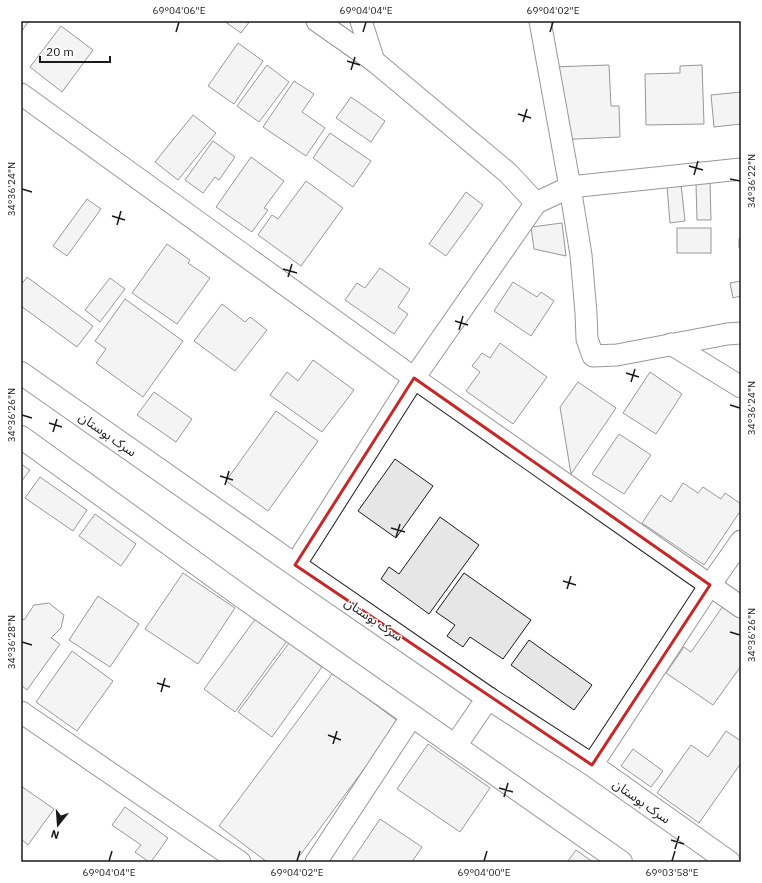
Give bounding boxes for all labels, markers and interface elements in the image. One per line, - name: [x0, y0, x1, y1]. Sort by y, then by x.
- text: 69°04'06"E: [152, 4, 206, 17]
- text: 69°04'04"E: [339, 4, 393, 17]
- text: 69°04'02"E: [526, 4, 580, 17]
- scale bar: [40, 38, 110, 64]
- text: 20 m: [46, 44, 74, 59]
- text: 34°36'22"N: [745, 154, 758, 208]
- text: 34°36'24"N: [5, 162, 18, 216]
- text: 34°36'24"N: [745, 381, 758, 435]
- text: 34°36'26"N: [5, 388, 18, 442]
- street label: سرک بوستان: [76, 408, 140, 460]
- street label: سرک بوستان: [341, 594, 406, 645]
- text: 34°36'26"N: [745, 608, 758, 662]
- text: 34°36'28"N: [5, 615, 18, 669]
- street label: سرک بوستان: [610, 775, 674, 827]
- north arrow: [38, 805, 78, 845]
- text: N: [49, 827, 61, 842]
- text: 69°04'04"E: [82, 866, 136, 879]
- text: 69°04'02"E: [270, 866, 324, 879]
- text: 69°04'00"E: [457, 866, 511, 879]
- text: 69°03'58"E: [645, 866, 699, 879]

